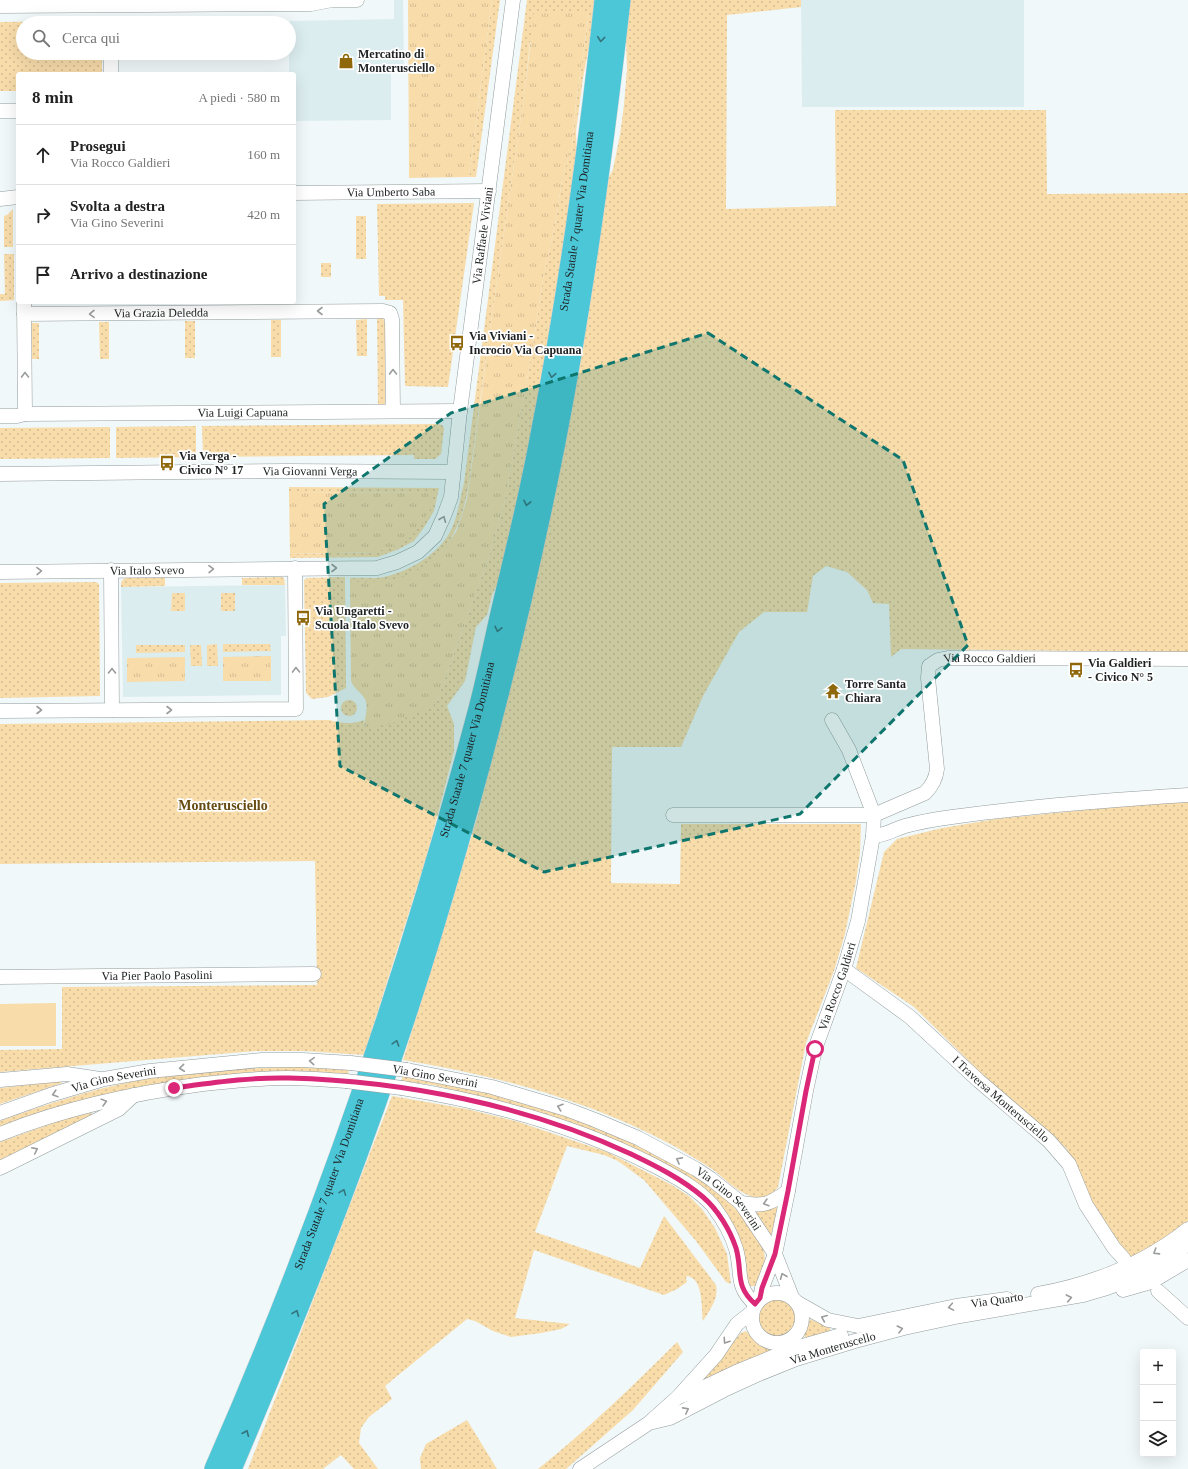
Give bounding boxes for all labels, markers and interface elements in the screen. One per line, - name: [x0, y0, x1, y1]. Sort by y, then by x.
- search box: [16, 16, 296, 60]
- icon: search: [30, 27, 52, 49]
- text: Cerca qui: [62, 30, 120, 46]
- one-way arrow: [597, 36, 606, 42]
- place label: Mercatino di Monterusciello: [358, 47, 435, 75]
- shop icon: Mercatino di Monterusciello: [337, 52, 355, 70]
- text: 8 min: [32, 88, 73, 107]
- text: A piedi · 580 m: [198, 90, 280, 105]
- street label: Strada Statale 7 quater Via Domitiana: [556, 130, 597, 312]
- text: Prosegui: [70, 138, 126, 154]
- icon: ahead: [32, 144, 54, 166]
- text: 160 m: [247, 147, 280, 162]
- text: Via Rocco Galdieri: [70, 155, 170, 170]
- street label: Via Umberto Saba: [347, 185, 436, 199]
- street label: Via Raffaele Viviani: [469, 185, 496, 285]
- text: Svolta a destra: [70, 198, 165, 214]
- icon: right: [32, 204, 54, 226]
- text: 420 m: [247, 207, 280, 222]
- text: Via Gino Severini: [70, 215, 164, 230]
- icon: arrive: [32, 264, 54, 286]
- text: Arrivo a destinazione: [70, 266, 207, 282]
- street label: Via Grazia Deledda: [114, 305, 209, 320]
- one-way arrow: [317, 307, 323, 315]
- one-way arrow: [89, 309, 95, 318]
- place label: Via Viviani - Incrocio Via Capuana: [469, 329, 581, 357]
- bus stop icon: Via Viviani - Incrocio Via Capuana: [448, 334, 466, 352]
- one-way arrow: [389, 369, 397, 375]
- one-way arrow: [21, 372, 29, 378]
- one-way arrow: [548, 372, 557, 378]
- street label: Via Luigi Capuana: [197, 405, 289, 420]
- place label: Via Verga - Civico N° 17: [179, 449, 243, 477]
- bus stop icon: Via Verga - Civico N° 17: [158, 454, 176, 472]
- street label: Via Giovanni Verga: [262, 464, 358, 478]
- one-way arrow: [523, 500, 531, 506]
- one-way arrow: [438, 515, 446, 523]
- street label: Via Italo Svevo: [110, 563, 184, 578]
- one-way arrow: [331, 564, 337, 572]
- one-way arrow: [208, 565, 214, 573]
- one-way arrow: [36, 567, 42, 575]
- place label: Via Ungaretti - Scuola Italo Svevo: [315, 604, 409, 632]
- bus stop icon: Via Ungaretti - Scuola Italo Svevo: [294, 609, 312, 627]
- one-way arrow: [494, 626, 502, 632]
- street label: Via Rocco Galdieri: [942, 650, 1037, 666]
- place label: Via Galdieri - Civico N° 5: [1088, 656, 1153, 684]
- street label: Strada Statale 7 quater Via Domitiana: [437, 660, 497, 839]
- bus stop icon: Via Galdieri - Civico N° 5: [1067, 661, 1085, 679]
- one-way arrow: [292, 667, 300, 673]
- one-way arrow: [108, 668, 116, 674]
- place label: Torre Santa Chiara: [845, 677, 906, 705]
- temple icon: Torre Santa Chiara: [824, 682, 842, 700]
- one-way arrow: [36, 706, 42, 714]
- one-way arrow: [166, 706, 172, 714]
- district label: Monterusciello: [178, 798, 268, 813]
- street label: Via Rocco Galdieri: [815, 940, 859, 1032]
- street label: Via Pier Paolo Pasolini: [101, 968, 213, 983]
- one-way arrow: [391, 1039, 400, 1046]
- route start: [806, 1040, 824, 1058]
- street label: I Traversa Monterusciello: [949, 1053, 1052, 1145]
- one-way arrow: [309, 1056, 315, 1065]
- street label: Via Gino Severini: [391, 1062, 480, 1091]
- street label: Via Gino Severini: [70, 1063, 157, 1095]
- one-way arrow: [179, 1063, 185, 1072]
- route end: [165, 1079, 183, 1097]
- one-way arrow: [52, 1089, 59, 1098]
- street label: Strada Statale 7 quater Via Domitiana: [291, 1096, 367, 1272]
- one-way arrow: [101, 1098, 107, 1106]
- one-way arrow: [557, 1104, 564, 1112]
- one-way arrow: [31, 1147, 38, 1155]
- one-way arrow: [676, 1157, 683, 1164]
- street label: Via Gino Severini: [693, 1164, 765, 1234]
- one-way arrow: [338, 1188, 346, 1195]
- one-way arrow: [763, 1199, 770, 1207]
- one-way arrow: [1153, 1247, 1160, 1254]
- one-way arrow: [780, 1272, 788, 1279]
- street label: Via Quarto: [970, 1289, 1024, 1311]
- one-way arrow: [1066, 1294, 1072, 1303]
- one-way arrow: [948, 1302, 955, 1310]
- one-way arrow: [291, 1309, 299, 1316]
- one-way arrow: [821, 1315, 829, 1323]
- one-way arrow: [897, 1325, 903, 1333]
- street label: Via Monteruscello: [788, 1329, 877, 1368]
- one-way arrow: [724, 1336, 731, 1343]
- map controls: [1140, 1349, 1176, 1457]
- button: +: [1140, 1349, 1176, 1385]
- button: −: [1140, 1385, 1176, 1421]
- one-way arrow: [682, 1407, 689, 1415]
- button: layers: [1140, 1421, 1176, 1457]
- one-way arrow: [242, 1430, 250, 1437]

